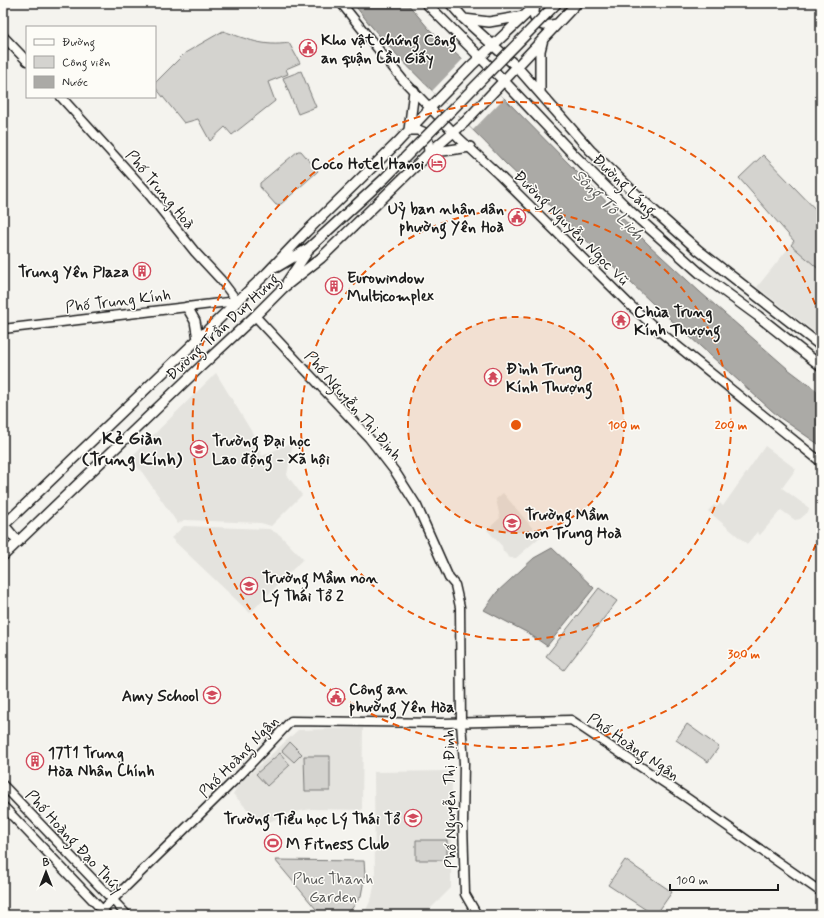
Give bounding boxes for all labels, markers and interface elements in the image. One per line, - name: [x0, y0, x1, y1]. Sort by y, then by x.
- legend: [26, 26, 156, 98]
- place label: Kho vật chứng Công an quận Cầu Giấy: [321, 30, 456, 69]
- text: Đường: [62, 35, 95, 52]
- public building icon: Kho vật chứng Công an quận Cầu Giấy: [298, 38, 318, 58]
- text: Công viên: [62, 55, 110, 72]
- text: Nước: [62, 75, 88, 91]
- street label: Phố Trung Hoà: [120, 146, 199, 234]
- street label: Đường Láng: [587, 149, 660, 222]
- hotel icon: Coco Hotel Hanoi: [427, 153, 447, 173]
- place label: Coco Hotel Hanoi: [311, 154, 424, 175]
- water label: Sông Tô Lịch: [567, 164, 649, 247]
- street label: Đường Nguyễn Ngọc Vũ: [508, 166, 633, 291]
- place label: Uỷ ban nhân dân phường Yên Hoà: [388, 199, 504, 240]
- public building icon: Uỷ ban nhân dân phường Yên Hoà: [507, 207, 527, 227]
- building icon: Trung Yên Plaza: [132, 261, 152, 281]
- place label: Trung Yên Plaza: [18, 262, 129, 284]
- place label: Eurowindow Multicomplex: [347, 268, 434, 307]
- street label: Đường Trần Duy Hưng: [162, 269, 285, 386]
- building icon: Eurowindow Multicomplex: [324, 276, 344, 296]
- street label: Phố Trung Kính: [64, 285, 172, 318]
- place label: Chùa Trung Kính Thượng: [634, 302, 721, 343]
- temple icon: Chùa Trung Kính Thượng: [611, 310, 631, 330]
- street label: Phố Nguyễn Thị Định: [299, 347, 406, 466]
- place label: Đình Trung Kính Thượng: [506, 359, 593, 400]
- temple icon: Đình Trung Kính Thượng: [483, 367, 503, 387]
- centre of rings: [509, 418, 523, 432]
- text: 100 m: [608, 418, 641, 434]
- text: 200 m: [715, 418, 748, 434]
- district label: Kẻ Giàn (Trung Kính): [82, 427, 183, 472]
- place label: Trường Đại học Lao động - Xã hội: [212, 431, 330, 472]
- school or university icon: Trường Đại học Lao động - Xã hội: [189, 439, 209, 459]
- place label: Trường Mầm non Trung Hoà: [525, 505, 622, 546]
- school or university icon: Trường Mầm non Trung Hoà: [502, 513, 522, 533]
- place label: Trường Mầm non Lý Thái Tổ 2: [262, 568, 379, 607]
- school or university icon: Trường Mầm non Lý Thái Tổ 2: [239, 576, 259, 596]
- text: 300 m: [728, 647, 761, 663]
- place label: Công an phường Yên Hòa: [349, 679, 455, 720]
- school or university icon: Amy School: [202, 685, 222, 705]
- place label: Amy School: [122, 686, 199, 707]
- public building icon: Công an phường Yên Hòa: [326, 687, 346, 707]
- street label: Phố Hoàng Ngân: [582, 709, 683, 787]
- street label: Phố Hoàng Ngân: [194, 711, 284, 803]
- street label: Phố Nguyễn Thị Định: [439, 729, 463, 869]
- place label: 17T1 Trung Hòa Nhân Chính: [48, 743, 154, 782]
- building icon: 17T1 Trung Hòa Nhân Chính: [25, 751, 45, 771]
- street label: Phố Hoàng Đạo Thúy: [20, 786, 128, 899]
- school or university icon: Trường Tiểu học Lý Thái Tổ: [403, 808, 423, 828]
- place label: Trường Tiểu học Lý Thái Tổ: [223, 809, 400, 832]
- sports icon: M Fitness Club: [263, 833, 283, 853]
- place label: M Fitness Club: [286, 834, 389, 855]
- north arrow: [26, 852, 66, 892]
- text: B: [43, 856, 50, 870]
- scale bar: [670, 866, 778, 892]
- park label: Phuc Thanh Garden: [293, 869, 373, 908]
- text: 100 m: [676, 873, 708, 889]

